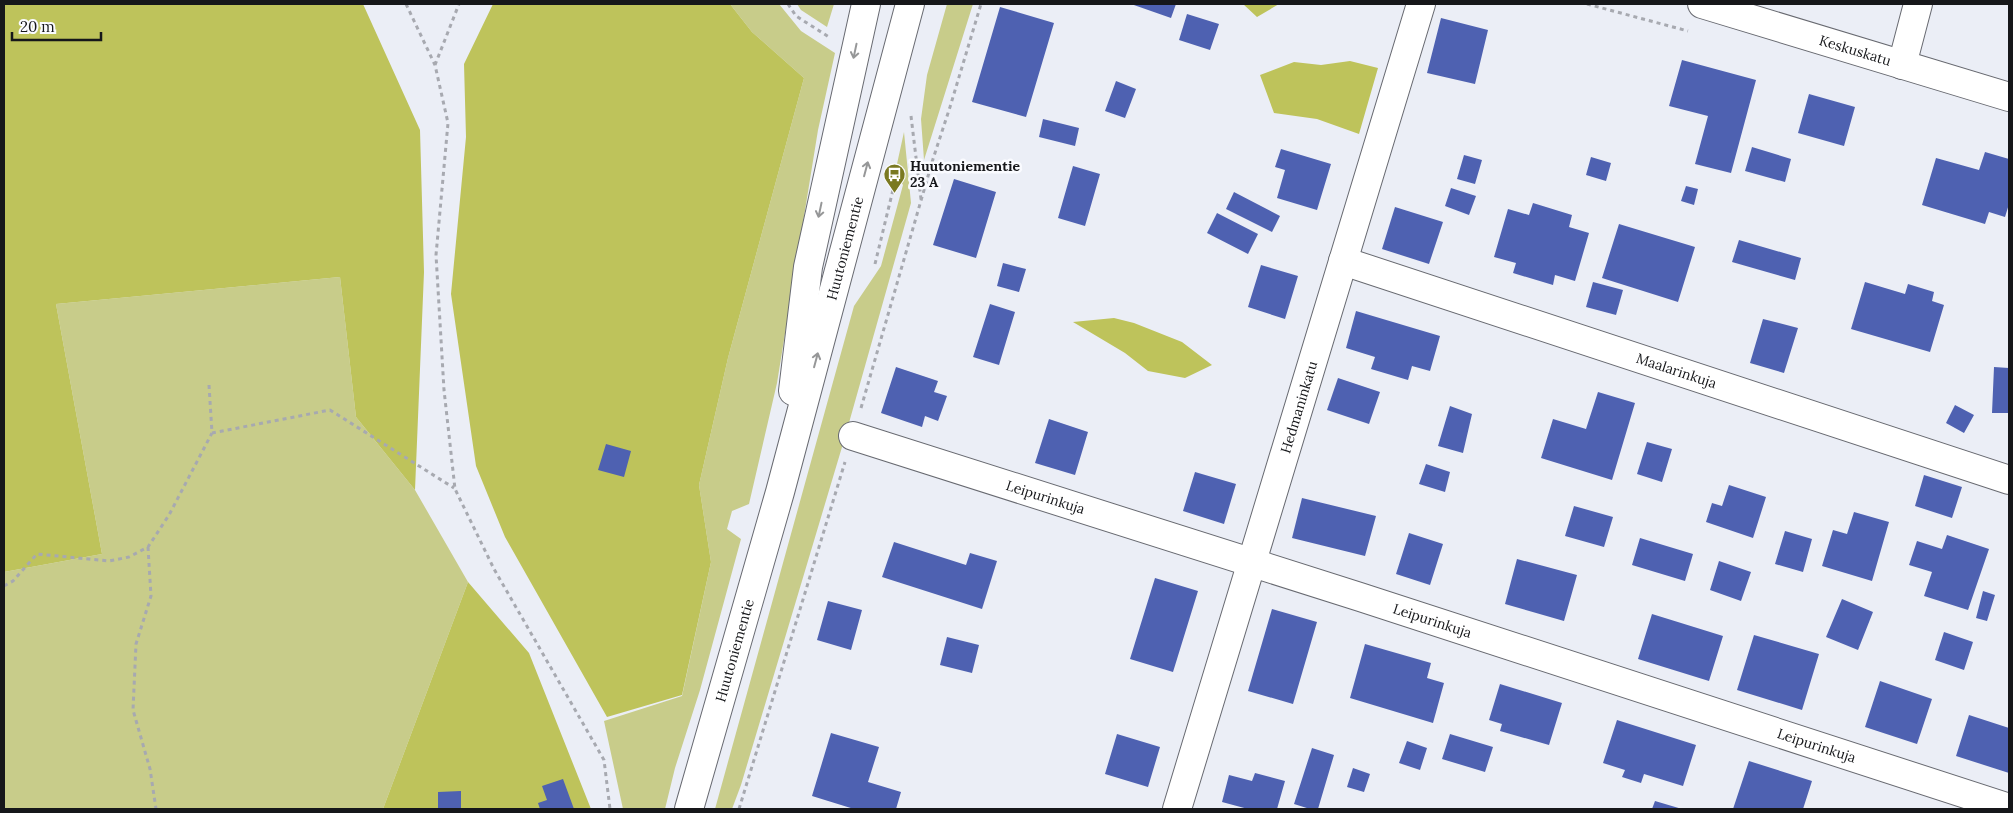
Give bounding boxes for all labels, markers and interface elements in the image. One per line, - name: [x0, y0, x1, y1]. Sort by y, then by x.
- scale bar: [12, 10, 101, 42]
- text: 20 m: [20, 17, 55, 36]
- street label: Keskuskatu: [1817, 31, 1893, 70]
- one-way arrow: [850, 43, 859, 59]
- place label: Huutoniementie 23 A: [910, 157, 1021, 191]
- one-way arrow: [862, 161, 872, 177]
- bus stop icon: Huutoniementie 23 A: [882, 162, 906, 193]
- street label: Huutoniementie: [823, 194, 867, 302]
- one-way arrow: [815, 202, 824, 218]
- street label: Maalarinkuja: [1634, 349, 1719, 392]
- one-way arrow: [811, 352, 821, 368]
- street label: Hedmaninkatu: [1276, 359, 1321, 455]
- street label: Leipurinkuja: [1004, 476, 1087, 518]
- street label: Huutoniementie: [711, 596, 758, 704]
- street label: Leipurinkuja: [1391, 599, 1474, 642]
- street label: Leipurinkuja: [1775, 724, 1858, 767]

